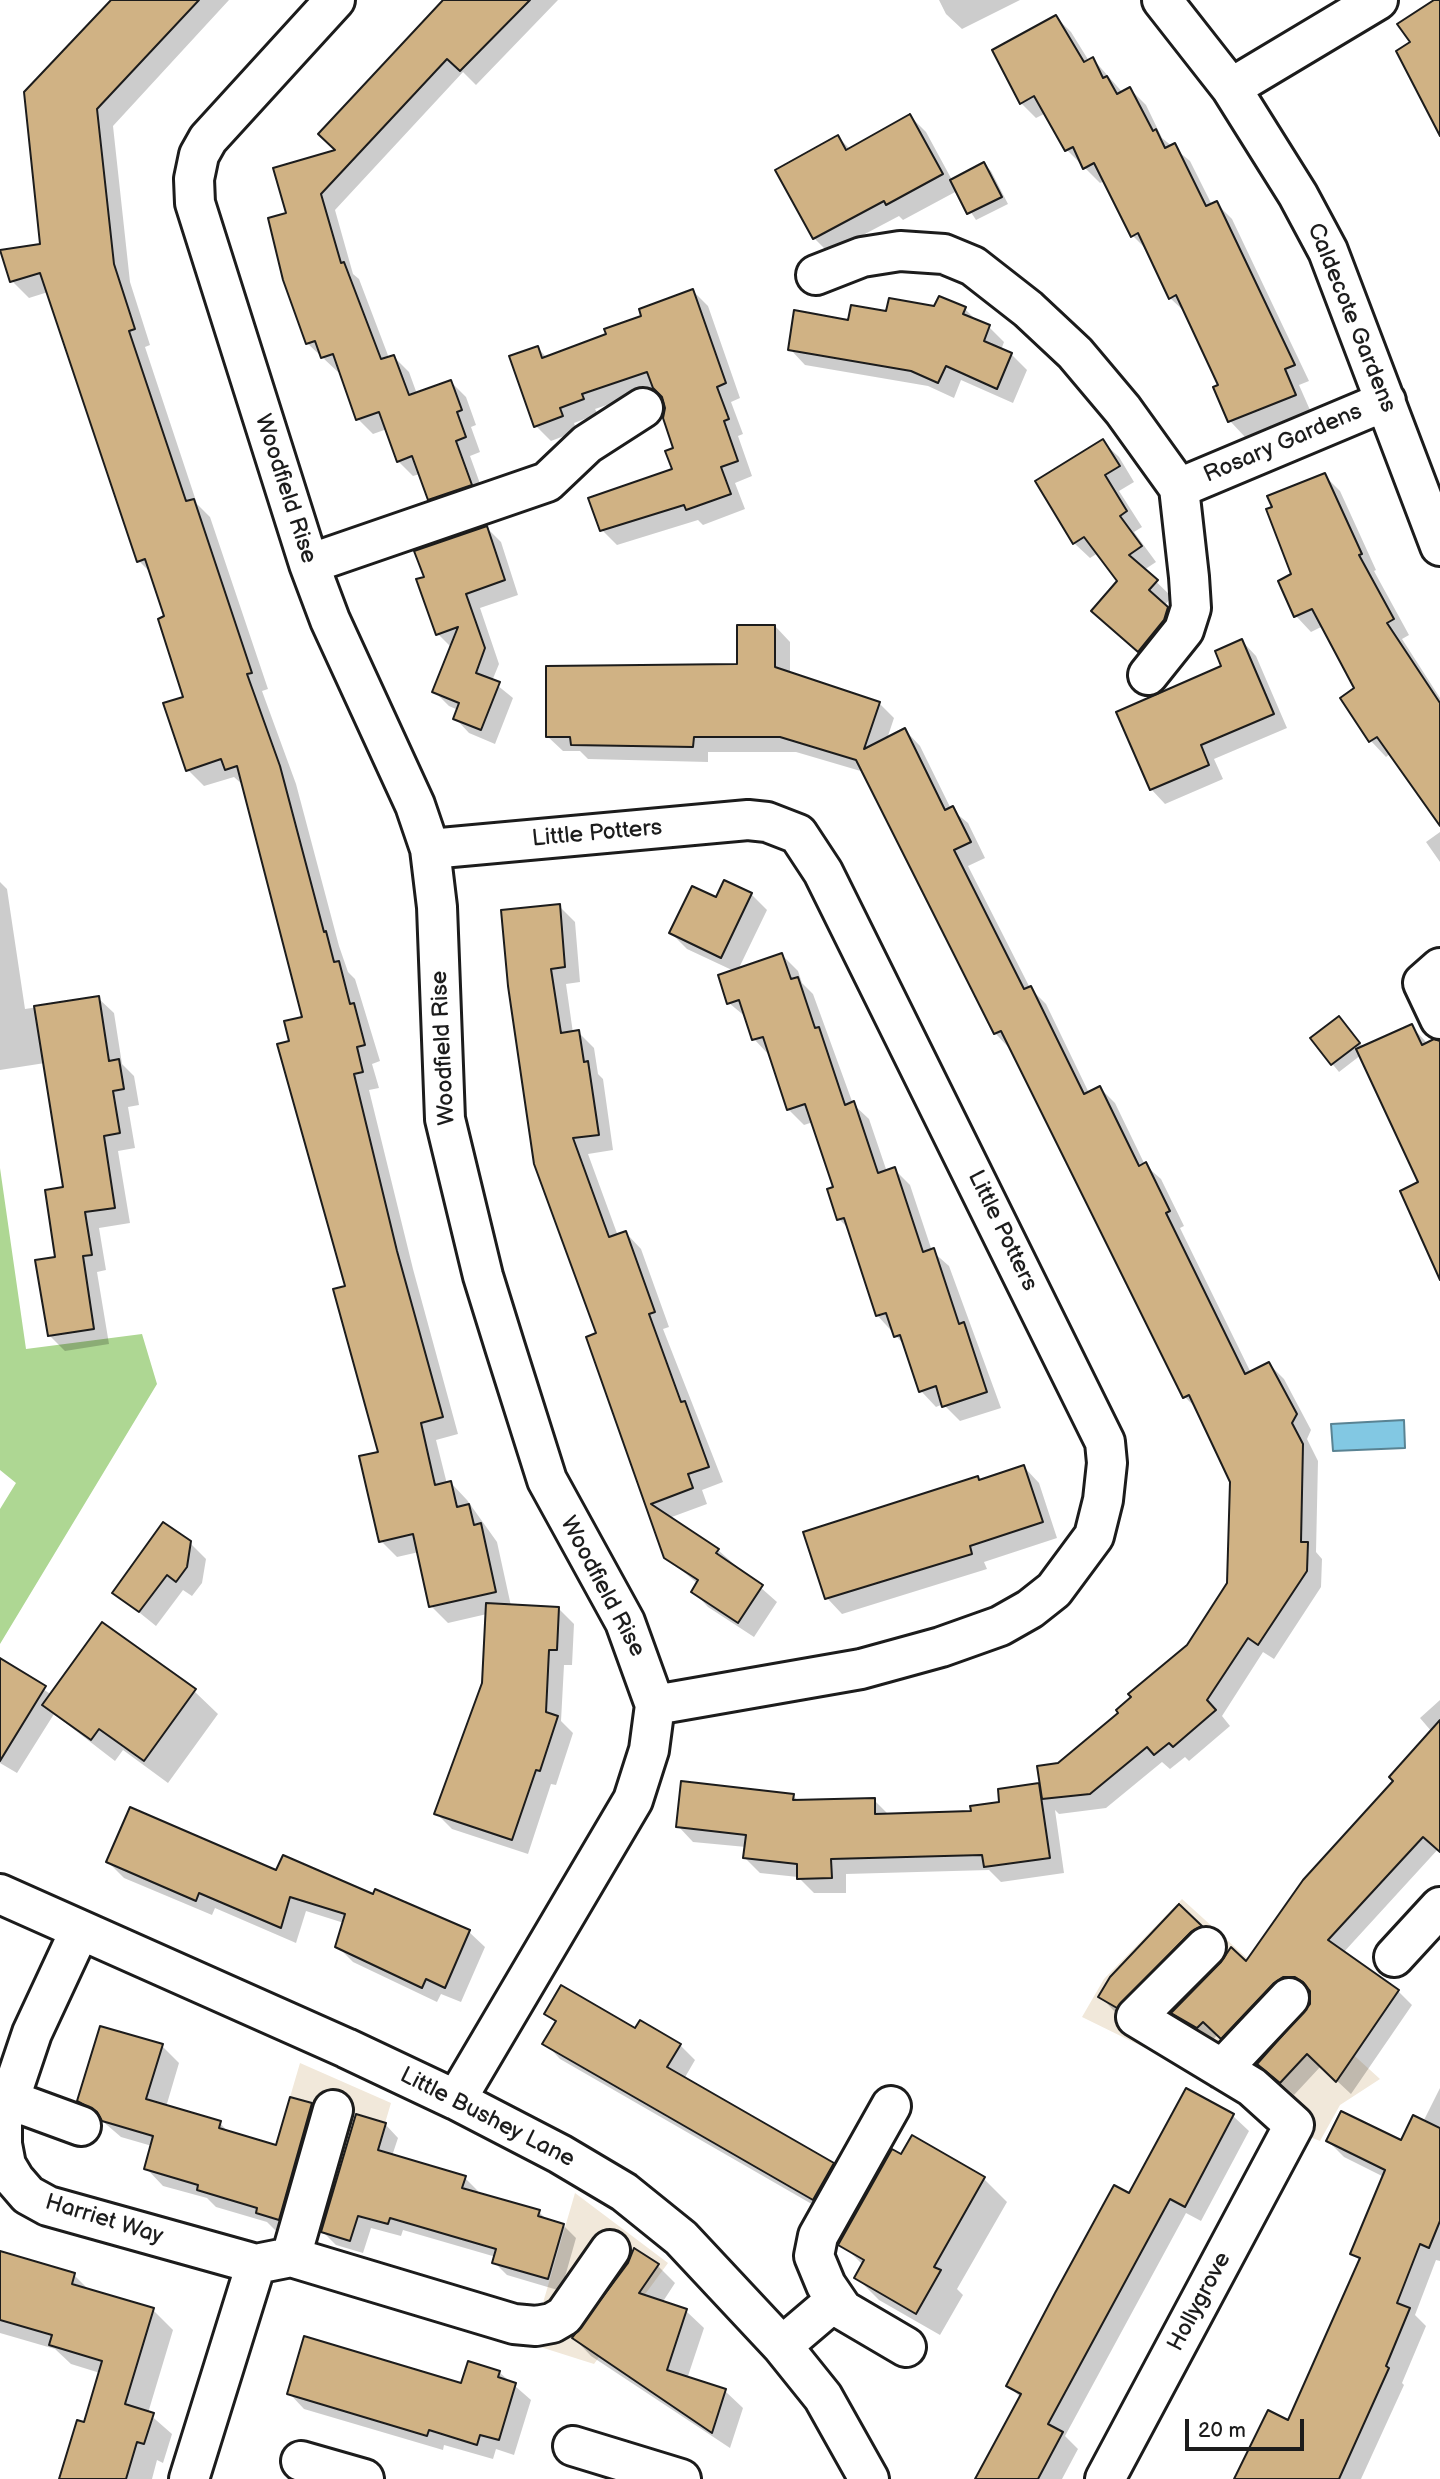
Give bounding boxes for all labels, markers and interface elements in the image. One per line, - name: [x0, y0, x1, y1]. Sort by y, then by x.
- street label: Caldecote Gardens: [1300, 219, 1402, 417]
- street label: Rosary Gardens: [1200, 398, 1366, 490]
- street label: Woodfield Rise: [248, 411, 322, 567]
- street label: Little Potters: [531, 815, 663, 853]
- street label: Woodfield Rise: [426, 970, 462, 1126]
- street label: Little Potters: [961, 1166, 1043, 1296]
- street label: Woodfield Rise: [553, 1512, 651, 1662]
- street label: Little Bushey Lane: [395, 2062, 579, 2174]
- street label: Harriet Way: [42, 2189, 166, 2251]
- street label: Hollygrove: [1162, 2248, 1238, 2356]
- scale bar: [1188, 2406, 1307, 2450]
- text: 20 m: [1198, 2418, 1246, 2443]

